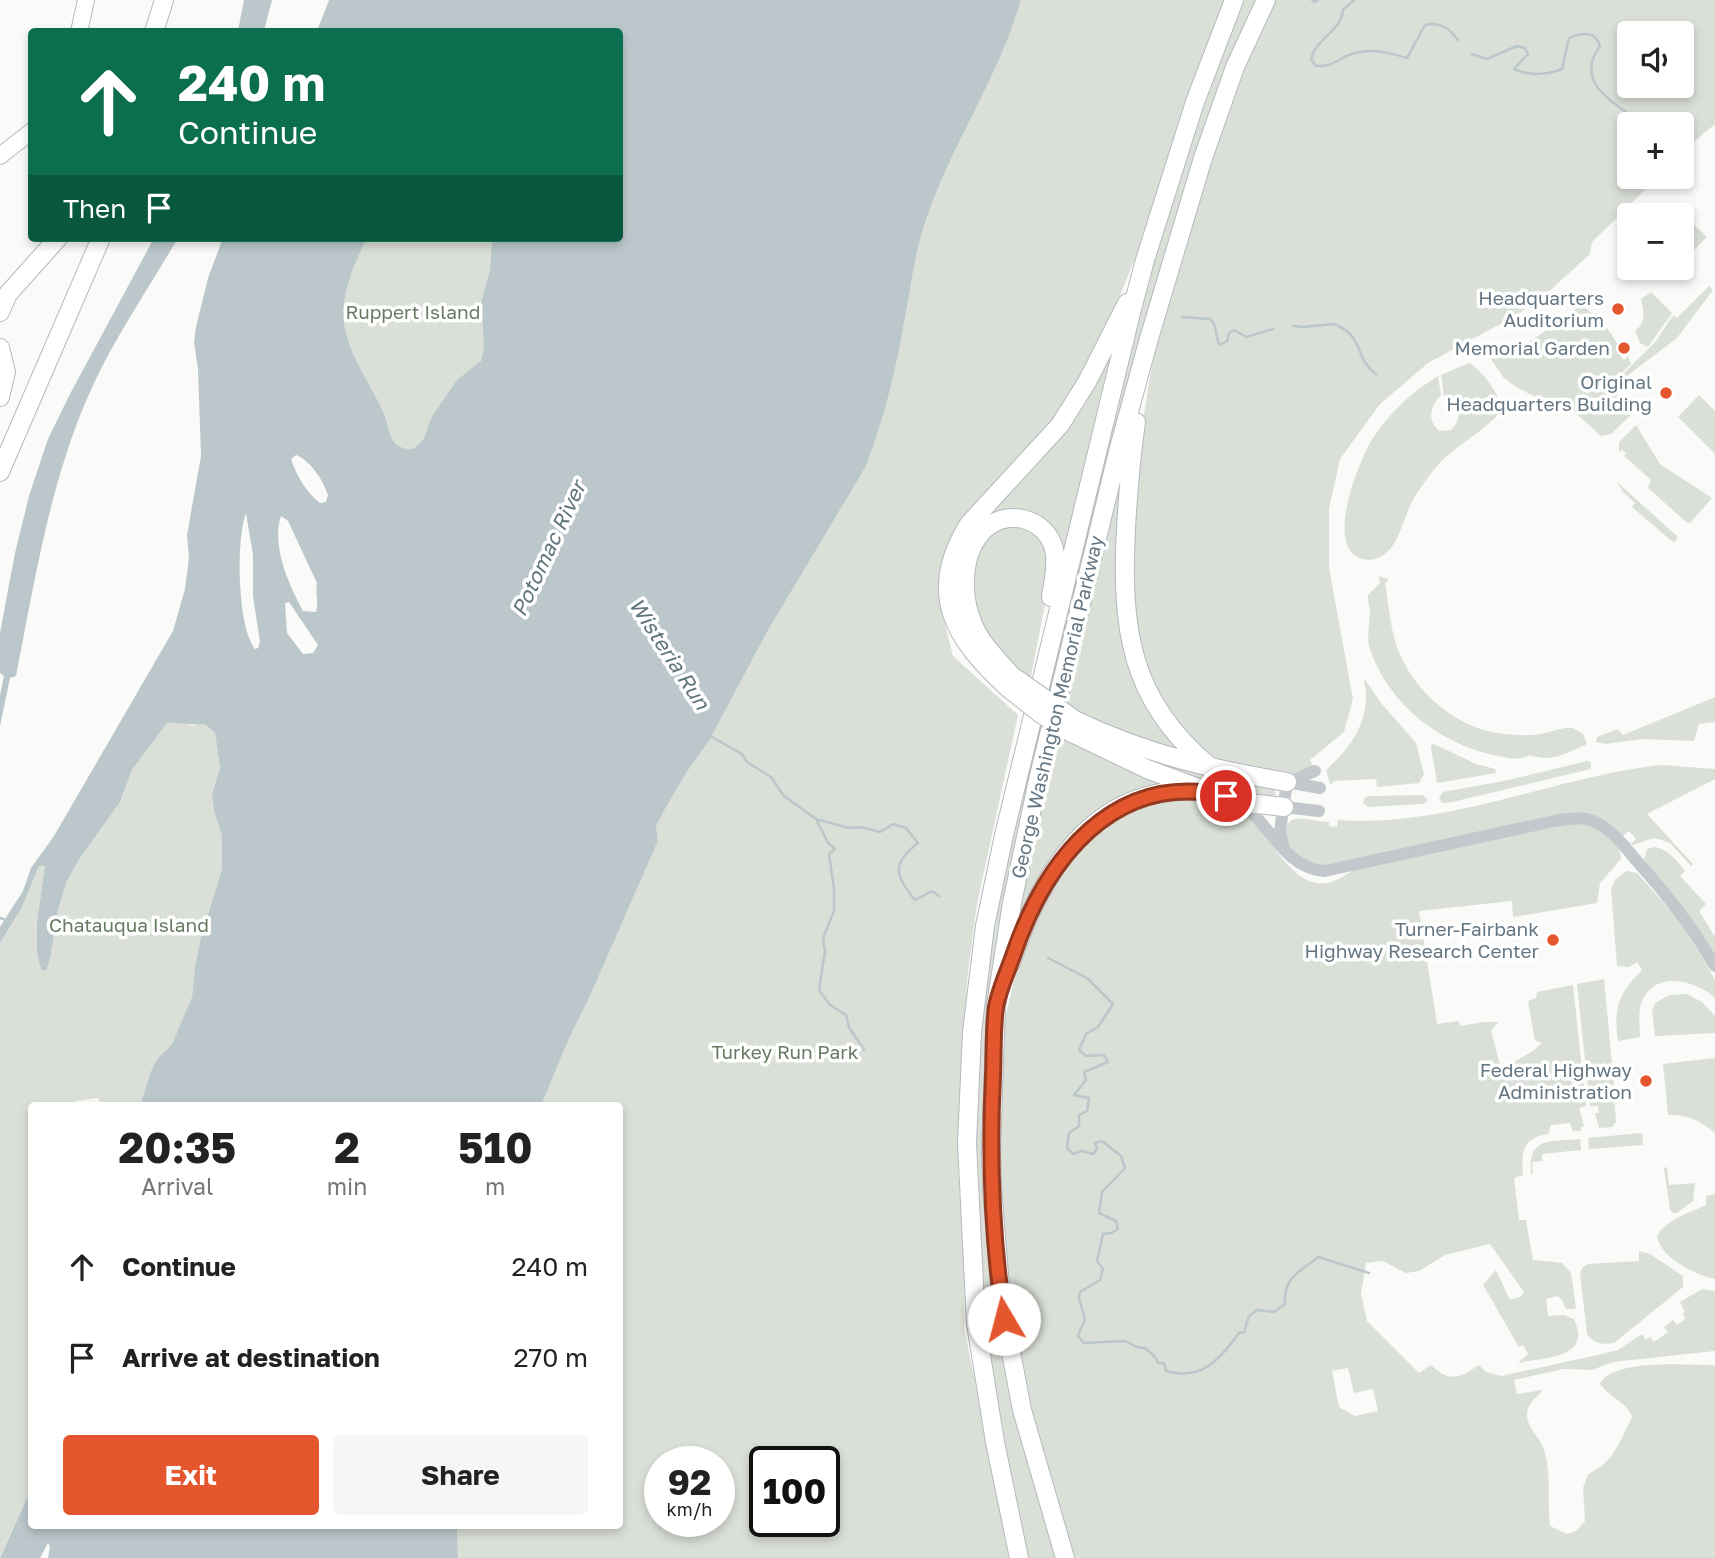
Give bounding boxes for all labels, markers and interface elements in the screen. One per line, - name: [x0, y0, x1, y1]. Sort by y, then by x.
- map controls: [1617, 21, 1694, 280]
- button: sound: [1617, 21, 1694, 98]
- text: 240 m: [178, 53, 326, 112]
- icon: ahead: [63, 56, 154, 147]
- button: +: [1617, 112, 1694, 189]
- text: Continue: [178, 113, 317, 151]
- icon: arrive: [140, 189, 178, 227]
- text: Then: [63, 193, 126, 224]
- button: −: [1617, 203, 1694, 280]
- place label: Headquarters Auditorium: [1478, 286, 1604, 331]
- park label: Ruppert Island: [346, 300, 480, 323]
- marker: Headquarters Auditorium: [1610, 301, 1626, 317]
- place label: Memorial Garden: [1455, 336, 1610, 359]
- marker: Memorial Garden: [1616, 340, 1632, 356]
- place label: Original Headquarters Building: [1446, 370, 1652, 415]
- marker: Original Headquarters Building: [1658, 385, 1674, 401]
- water label: Potomac River: [505, 474, 592, 620]
- street label: George Washington Memorial Parkway: [1006, 533, 1107, 881]
- water label: Wisteria Run: [624, 593, 716, 715]
- pin: [1196, 766, 1256, 826]
- icon: arrive: [1207, 777, 1245, 815]
- park label: Chatauqua Island: [49, 913, 209, 936]
- place label: Turner-Fairbank Highway Research Center: [1304, 917, 1540, 962]
- marker: Turner-Fairbank Highway Research Center: [1545, 932, 1561, 948]
- park label: Turkey Run Park: [712, 1040, 859, 1063]
- place label: Federal Highway Administration: [1480, 1058, 1632, 1103]
- marker: Federal Highway Administration: [1638, 1073, 1654, 1089]
- text: 20:35: [119, 1122, 236, 1172]
- text: 2: [334, 1122, 360, 1172]
- text: 510: [458, 1122, 532, 1172]
- text: Arrival: [141, 1172, 213, 1200]
- text: min: [327, 1172, 367, 1200]
- text: m: [485, 1172, 505, 1200]
- icon: ahead: [63, 1248, 101, 1286]
- text: Continue: [122, 1251, 236, 1282]
- text: 240 m: [511, 1251, 588, 1282]
- position arrow: [967, 1282, 1041, 1356]
- icon: arrive: [63, 1339, 101, 1377]
- text: Arrive at destination: [122, 1342, 380, 1373]
- text: 270 m: [514, 1342, 588, 1373]
- button: Exit: [63, 1435, 319, 1515]
- button: Share: [333, 1435, 588, 1515]
- speed limit sign: 100: [749, 1446, 840, 1537]
- text: 92: [668, 1461, 711, 1503]
- text: km/h: [667, 1498, 712, 1520]

